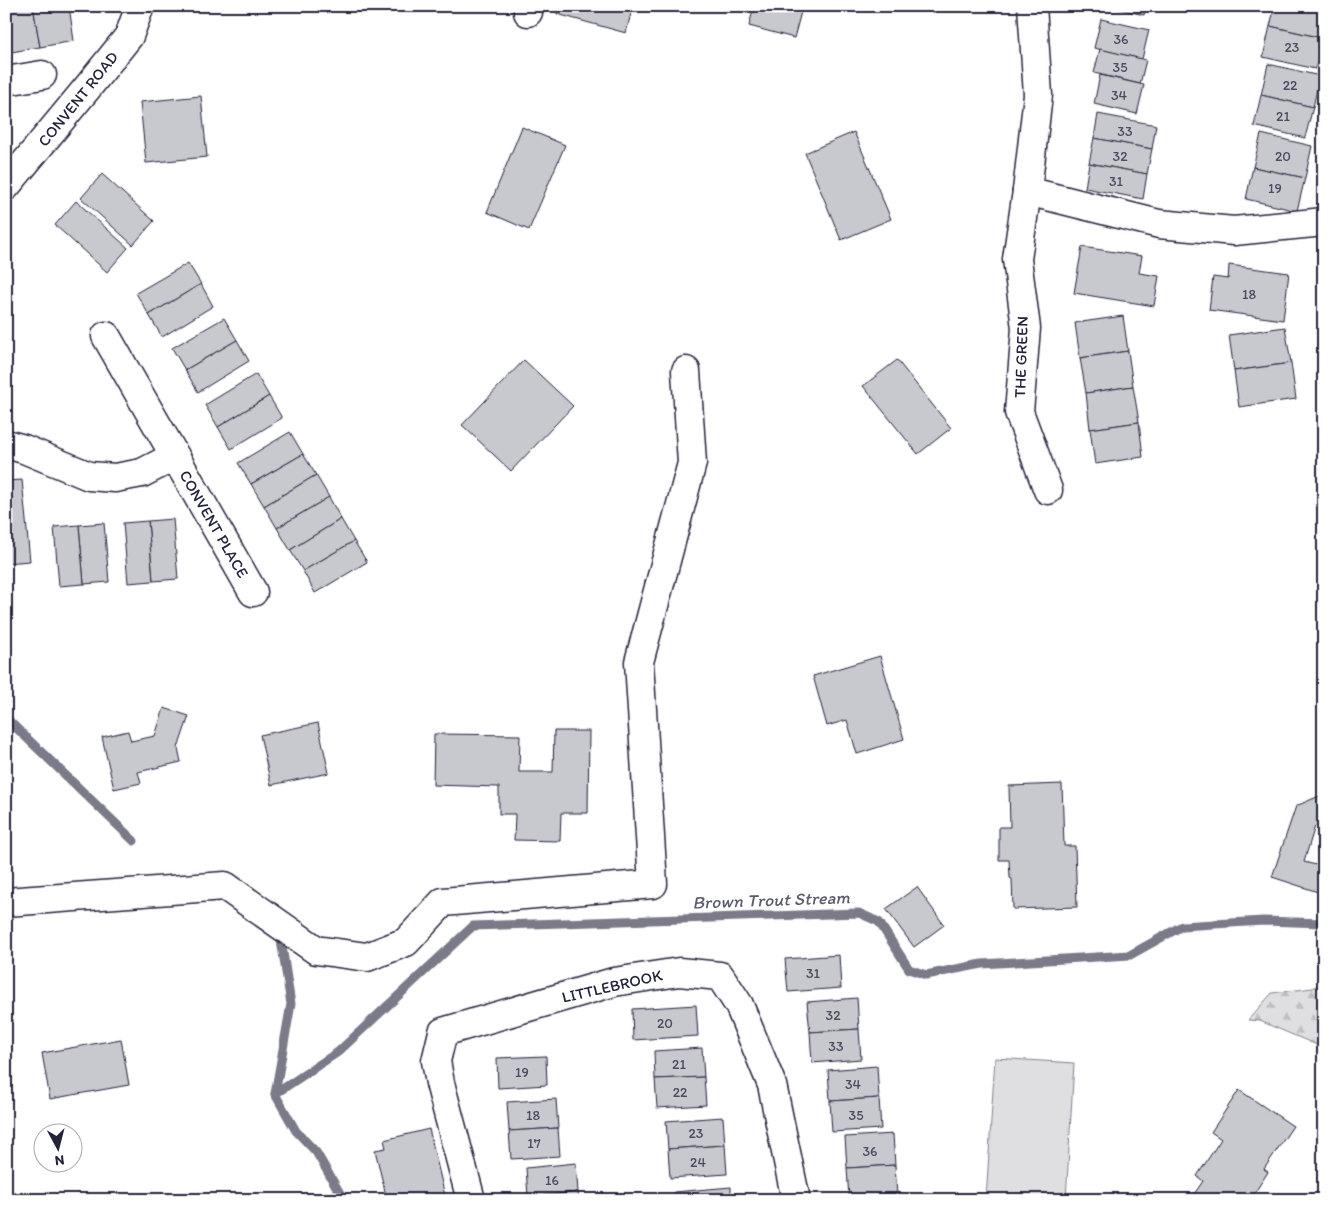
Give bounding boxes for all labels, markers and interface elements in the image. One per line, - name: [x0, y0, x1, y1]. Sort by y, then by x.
- house number: 36: [1113, 31, 1129, 48]
- house number: 23: [1285, 39, 1300, 56]
- street label: CONVENT ROAD: [34, 47, 122, 150]
- house number: 35: [1113, 59, 1127, 76]
- house number: 22: [1283, 77, 1298, 94]
- house number: 34: [1111, 87, 1128, 104]
- house number: 21: [1276, 108, 1290, 125]
- house number: 33: [1117, 123, 1133, 140]
- house number: 32: [1113, 148, 1128, 165]
- house number: 20: [1275, 148, 1291, 165]
- house number: 31: [1109, 173, 1124, 190]
- house number: 19: [1268, 180, 1282, 197]
- house number: 18: [1242, 286, 1256, 303]
- street label: THE GREEN: [1010, 316, 1032, 398]
- street label: CONVENT PLACE: [175, 467, 253, 581]
- water label: Brown Trout Stream: [692, 886, 851, 914]
- street label: LITTLEBROOK: [560, 965, 665, 1007]
- house number: 31: [806, 965, 821, 982]
- house number: 32: [826, 1007, 841, 1024]
- house number: 20: [657, 1015, 673, 1032]
- house number: 33: [828, 1038, 844, 1055]
- house number: 21: [672, 1056, 686, 1073]
- house number: 19: [515, 1064, 529, 1081]
- house number: 34: [845, 1076, 862, 1093]
- house number: 22: [673, 1084, 688, 1101]
- house number: 18: [526, 1107, 540, 1124]
- house number: 35: [849, 1107, 863, 1124]
- north arrow: [32, 1124, 82, 1174]
- house number: 23: [689, 1125, 704, 1142]
- house number: 17: [527, 1135, 541, 1152]
- house number: 36: [862, 1143, 878, 1160]
- text: N: [54, 1151, 65, 1169]
- house number: 24: [690, 1154, 706, 1171]
- house number: 16: [545, 1172, 559, 1189]

